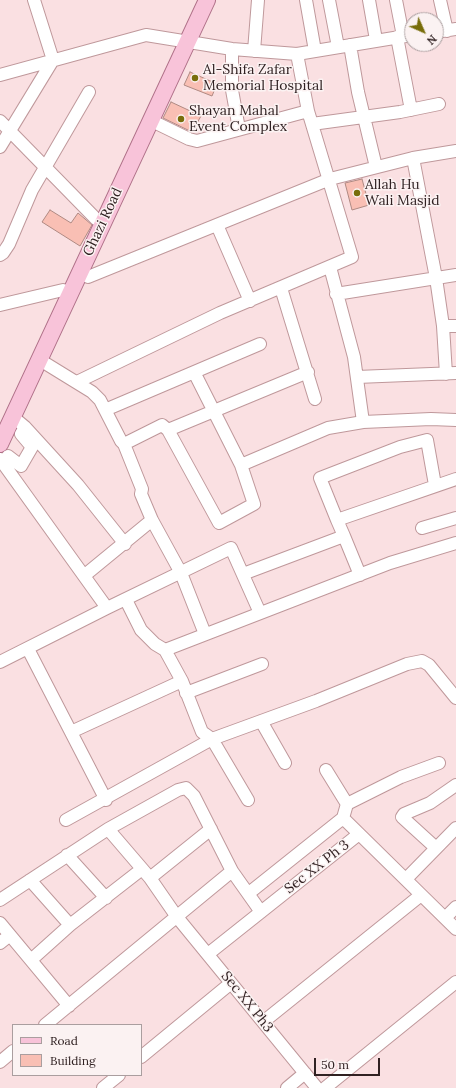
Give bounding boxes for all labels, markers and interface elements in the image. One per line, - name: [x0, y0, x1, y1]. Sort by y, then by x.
- north arrow: [404, 12, 444, 52]
- text: N: [424, 32, 440, 48]
- place label: Al-Shifa Zafar Memorial Hospital: [203, 62, 323, 94]
- marker: Al-Shifa Zafar Memorial Hospital: [190, 73, 200, 83]
- place label: Shayan Mahal Event Complex: [189, 103, 287, 136]
- marker: Shayan Mahal Event Complex: [176, 114, 186, 124]
- place label: Allah Hu Wali Masjid: [365, 177, 440, 210]
- street label: Ghazi Road: [80, 185, 126, 259]
- marker: Allah Hu Wali Masjid: [352, 188, 362, 198]
- street label: Sec XX Ph 3: [281, 837, 353, 897]
- street label: Sec XX Ph3: [217, 968, 277, 1036]
- legend: [12, 1024, 142, 1076]
- text: Road: [50, 1033, 78, 1048]
- scale bar: [316, 1050, 382, 1076]
- text: Building: [50, 1053, 96, 1068]
- text: 50 m: [321, 1057, 349, 1072]

